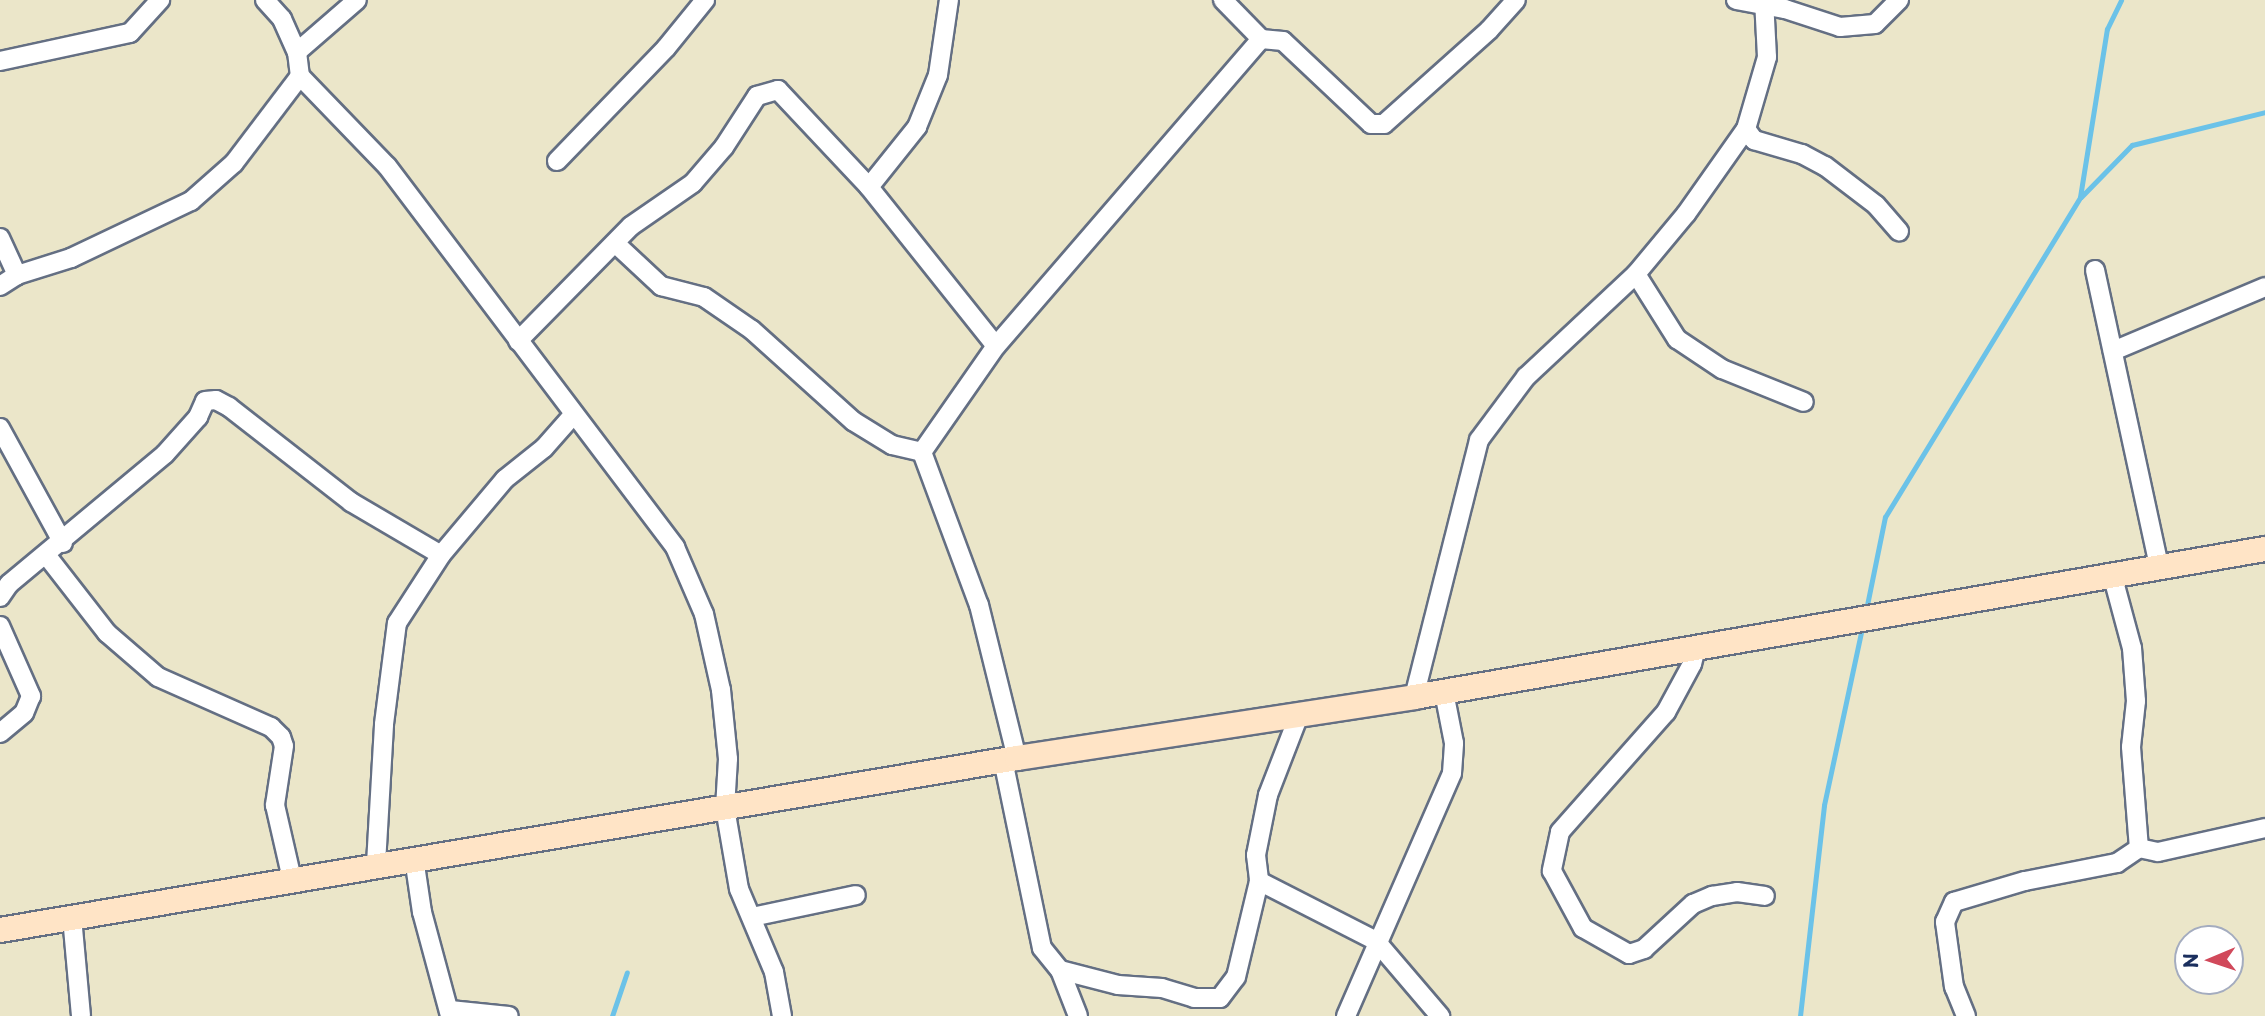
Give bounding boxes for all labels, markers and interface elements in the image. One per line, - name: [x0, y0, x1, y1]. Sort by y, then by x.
- north arrow: [2174, 925, 2244, 995]
- text: N: [2176, 953, 2204, 969]

